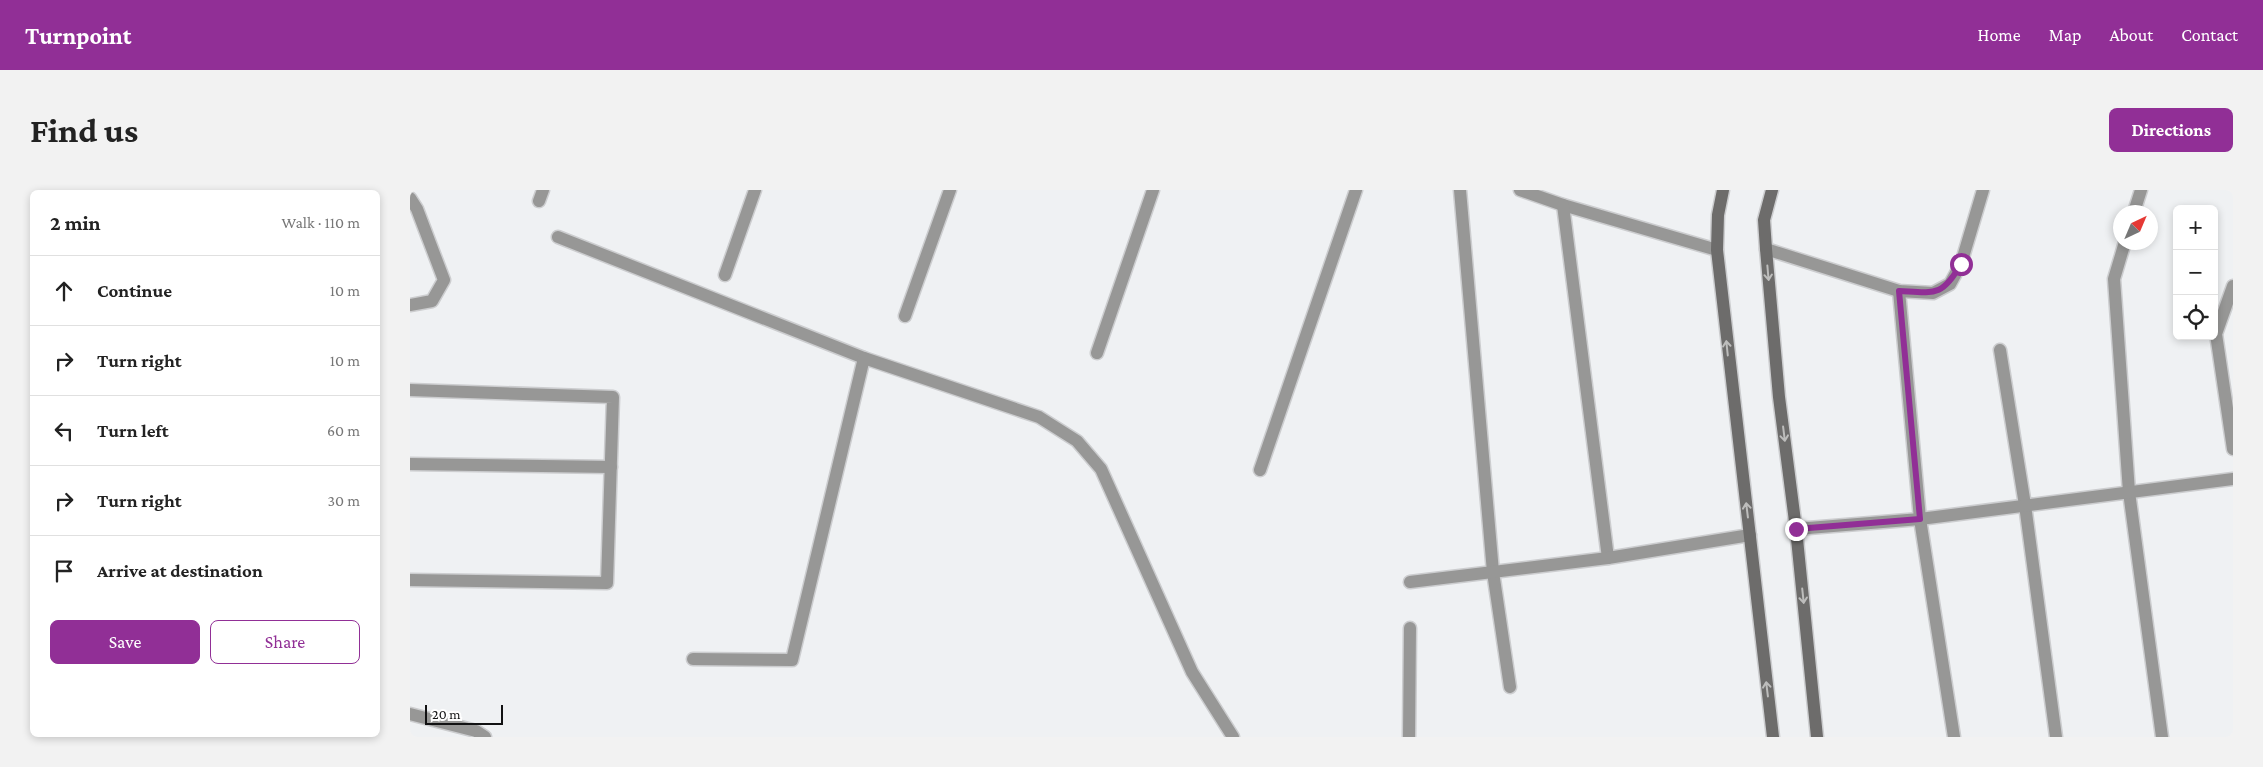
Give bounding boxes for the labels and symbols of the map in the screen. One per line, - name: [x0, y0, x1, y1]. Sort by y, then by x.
- north arrow: [2113, 205, 2158, 250]
- route start: [1950, 253, 1973, 276]
- one-way arrow: [1763, 264, 1773, 280]
- one-way arrow: [1722, 341, 1732, 357]
- one-way arrow: [1779, 426, 1789, 442]
- one-way arrow: [1741, 502, 1751, 518]
- route end: [1785, 518, 1808, 541]
- one-way arrow: [1798, 587, 1808, 603]
- one-way arrow: [1762, 681, 1772, 697]
- scale bar: [425, 702, 502, 725]

